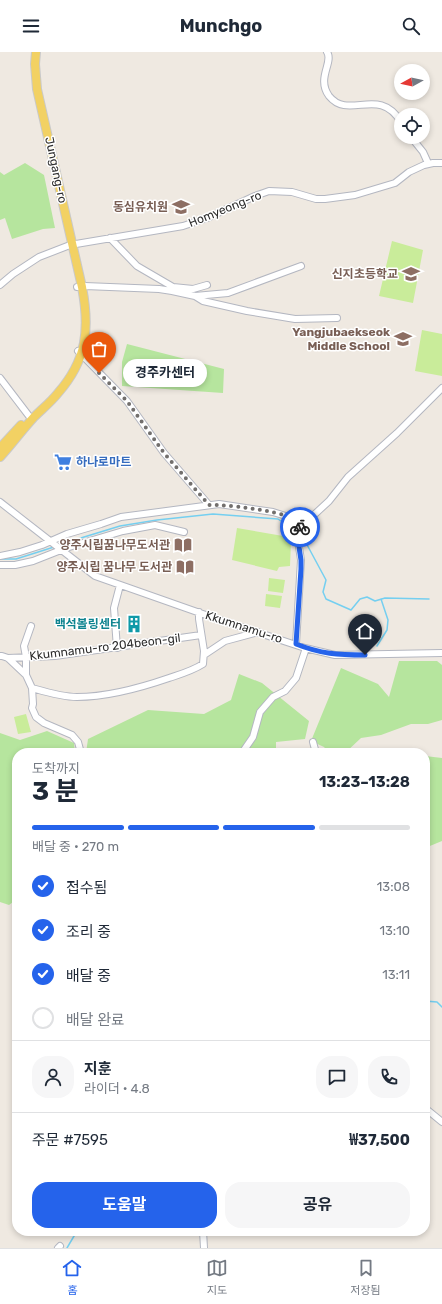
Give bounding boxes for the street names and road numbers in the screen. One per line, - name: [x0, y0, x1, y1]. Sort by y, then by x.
- street label: Jungang-ro: [42, 136, 70, 205]
- street label: Homyeong-ro: [186, 188, 264, 230]
- street label: Kkumnamu-ro: [204, 608, 284, 646]
- street label: Kkumnamu-ro 204beon-gil: [29, 631, 181, 663]

